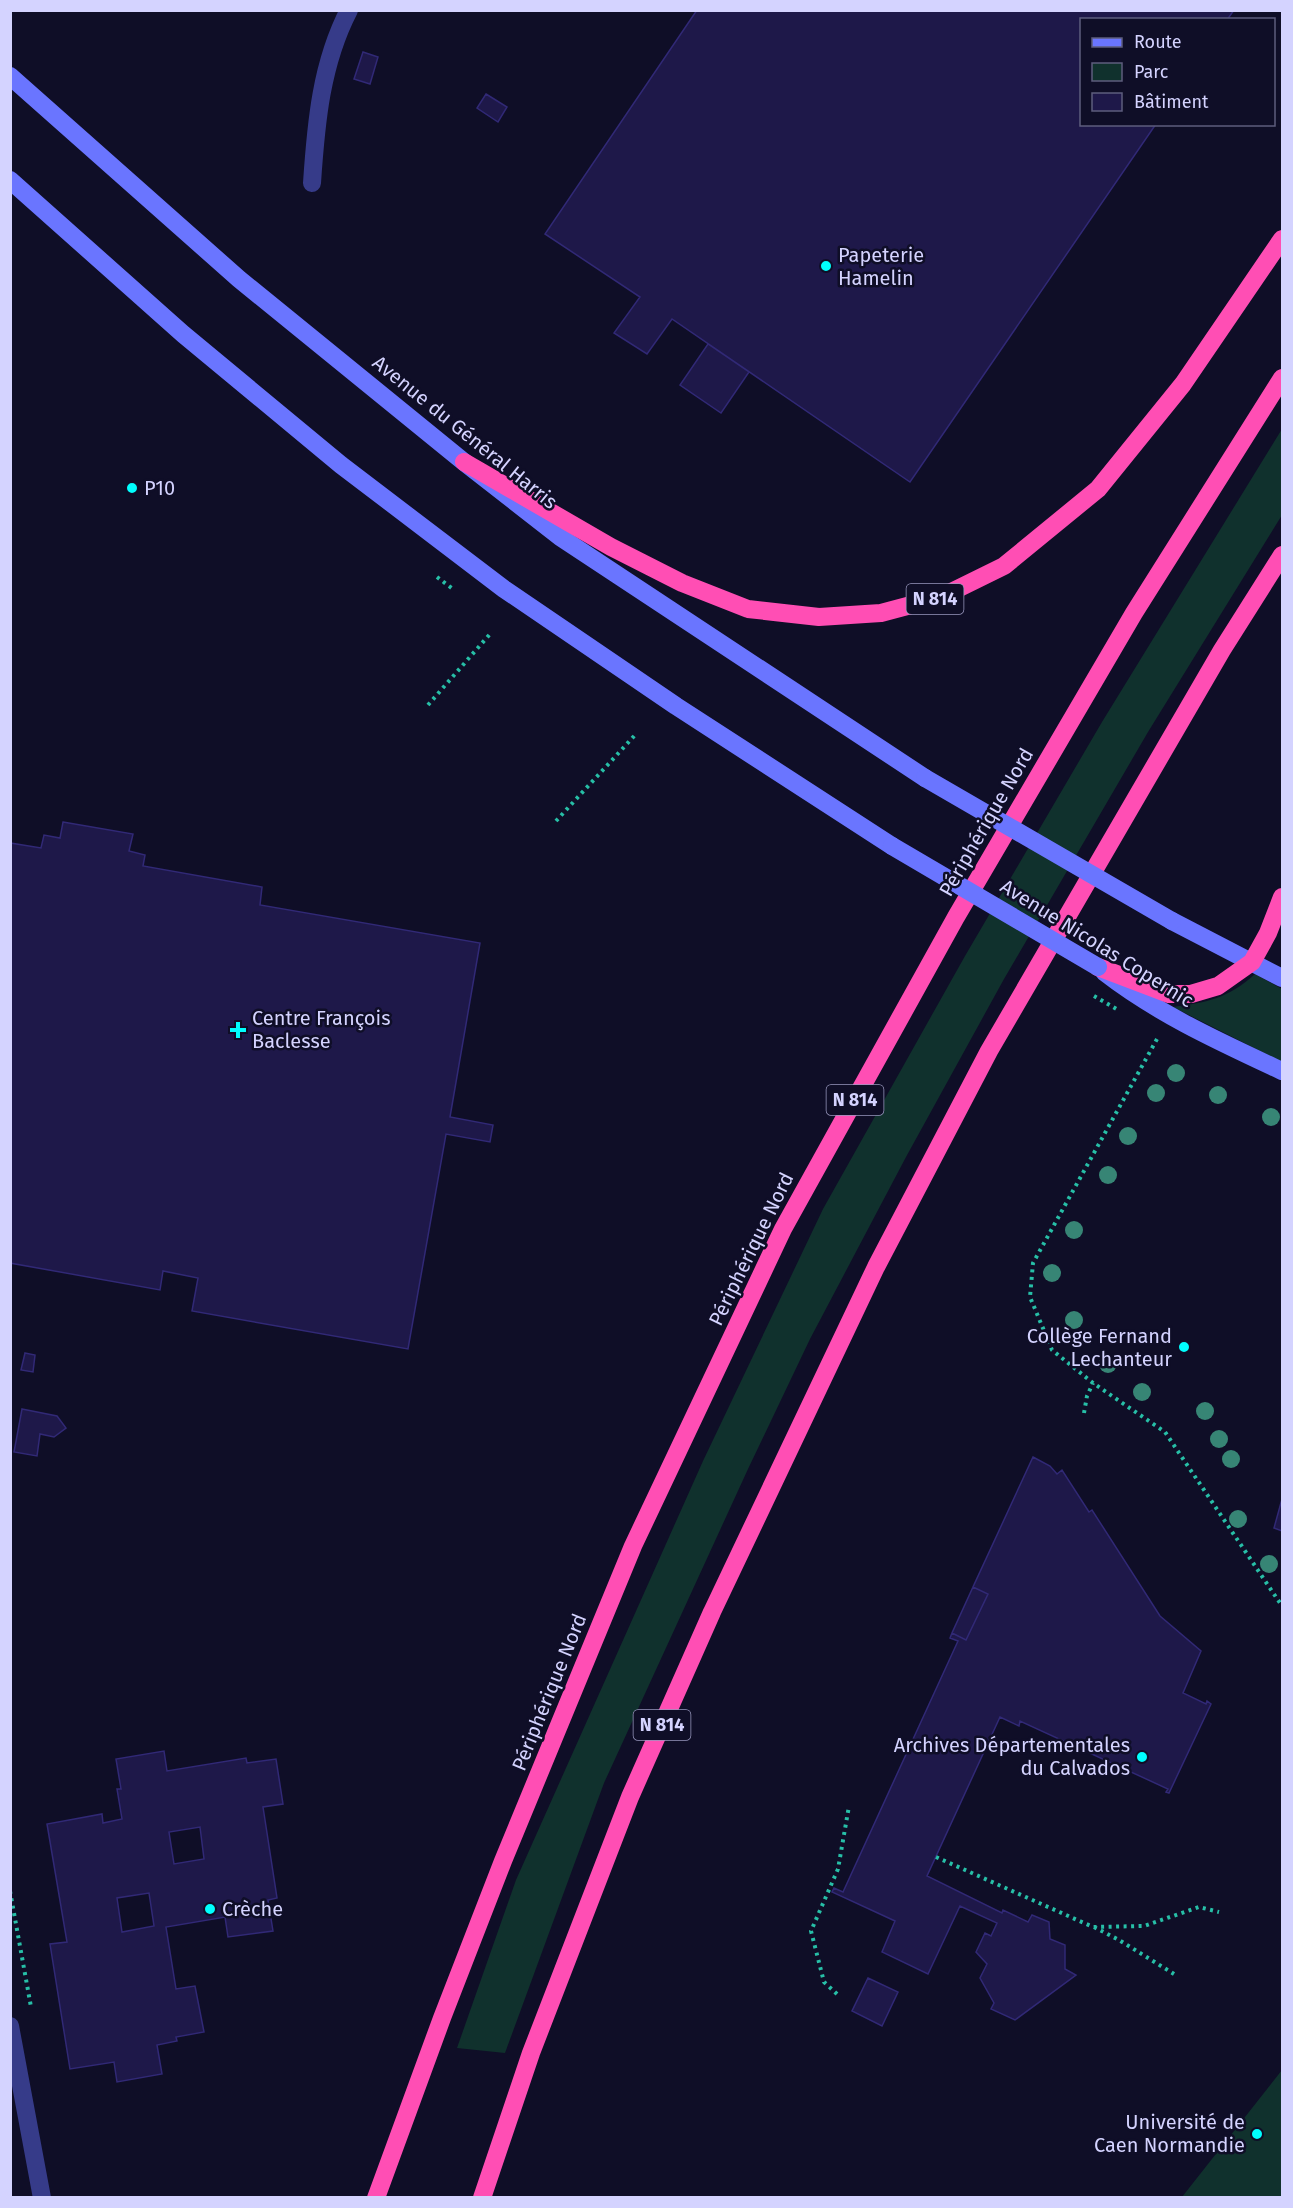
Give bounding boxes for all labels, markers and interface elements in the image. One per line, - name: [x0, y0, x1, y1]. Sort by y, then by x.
- legend: [1080, 18, 1275, 126]
- text: Route: [1134, 31, 1182, 53]
- text: Parc: [1134, 61, 1169, 83]
- text: Bâtiment: [1134, 91, 1209, 113]
- place label: Papeterie Hamelin: [838, 243, 924, 290]
- marker: Papeterie Hamelin: [819, 259, 833, 273]
- street label: Avenue du Général Harris: [368, 350, 562, 514]
- place label: P10: [144, 476, 175, 500]
- marker: P10: [125, 481, 139, 495]
- road number: N 814: [906, 584, 964, 614]
- street label: Périphérique Nord: [934, 744, 1038, 900]
- street label: Avenue Nicolas Copernic: [996, 874, 1198, 1012]
- place label: Centre François Baclesse: [252, 1006, 391, 1053]
- marker: Centre François Baclesse: [229, 1021, 247, 1039]
- road number: N 814: [826, 1085, 884, 1115]
- street label: Périphérique Nord: [704, 1169, 798, 1329]
- place label: Collège Fernand Lechanteur: [1027, 1324, 1172, 1371]
- marker: Collège Fernand Lechanteur: [1177, 1340, 1191, 1354]
- street label: Périphérique Nord: [507, 1610, 591, 1774]
- road number: N 814: [634, 1710, 690, 1740]
- place label: Archives Départementales du Calvados: [894, 1733, 1130, 1780]
- marker: Archives Départementales du Calvados: [1135, 1750, 1149, 1764]
- place label: Crèche: [222, 1897, 283, 1921]
- marker: Crèche: [203, 1902, 217, 1916]
- place label: Université de Caen Normandie: [1094, 2110, 1245, 2157]
- marker: Université de Caen Normandie: [1250, 2127, 1264, 2141]

